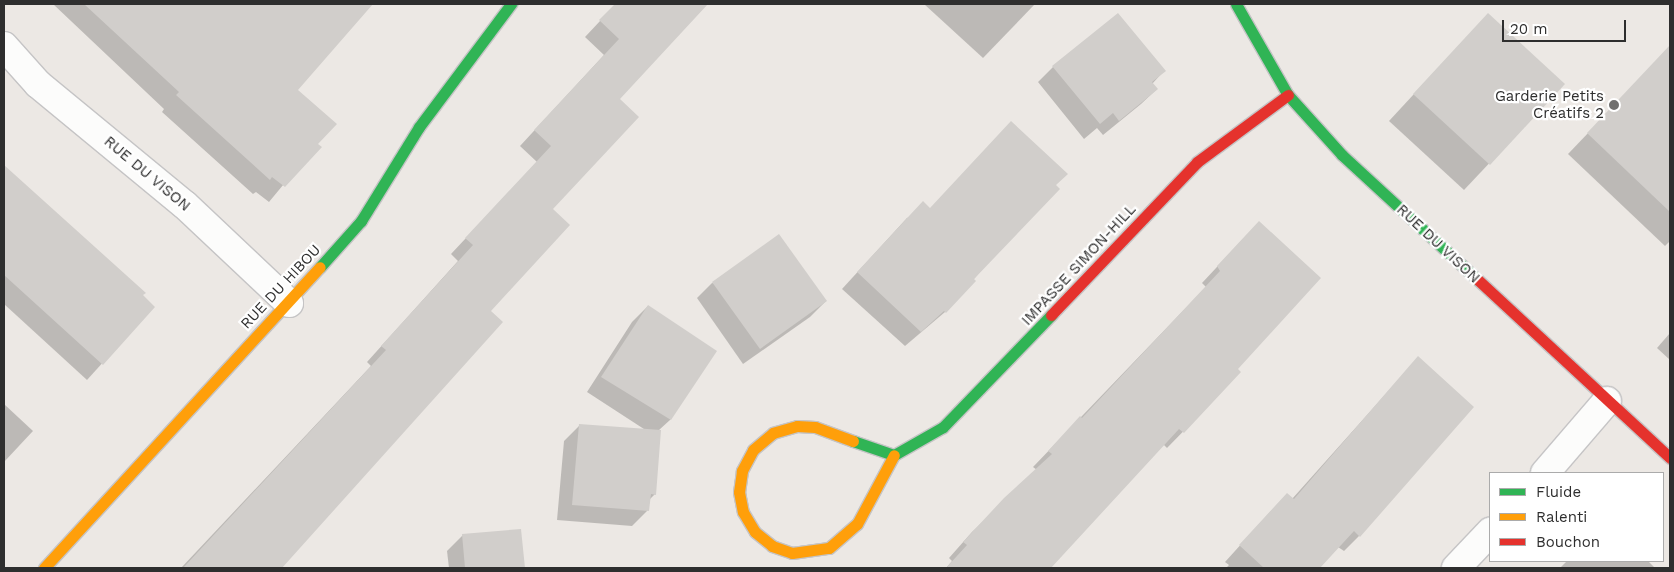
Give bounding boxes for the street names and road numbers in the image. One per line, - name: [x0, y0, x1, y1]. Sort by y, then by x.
- street label: RUE DU VISON: [100, 132, 194, 216]
- street label: IMPASSE SIMON-HILL: [1018, 201, 1140, 329]
- street label: RUE DU VISON: [1392, 201, 1484, 287]
- street label: RUE DU HIBOU: [237, 241, 325, 333]

